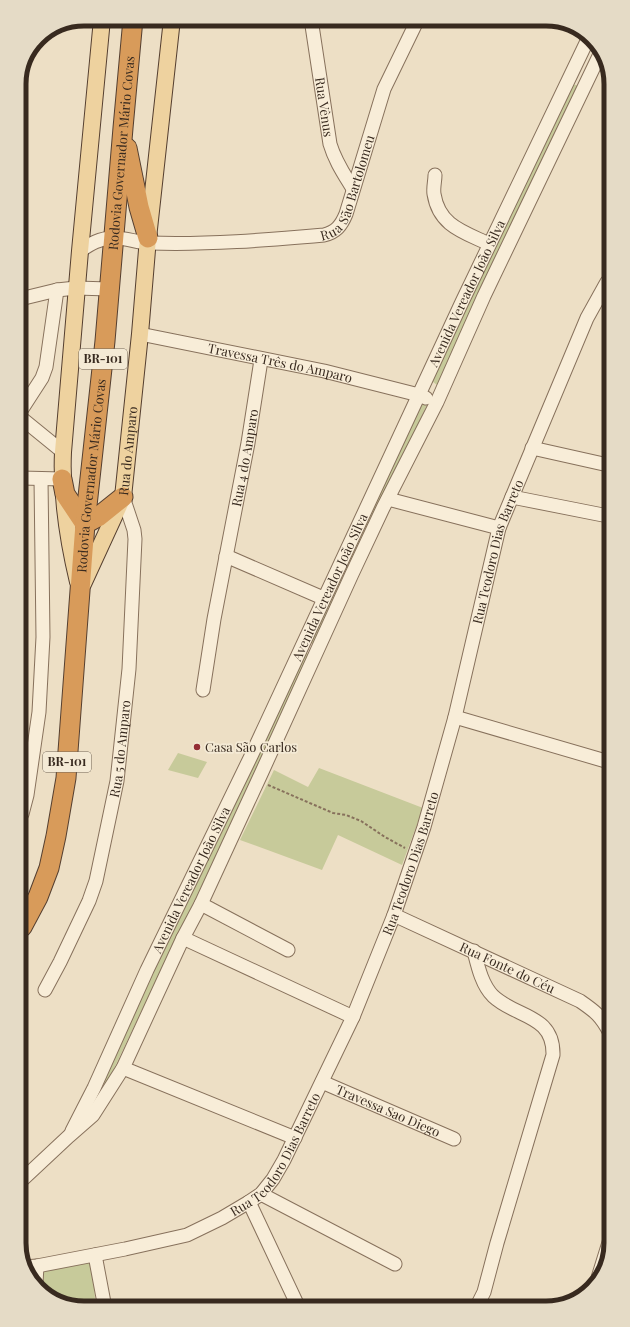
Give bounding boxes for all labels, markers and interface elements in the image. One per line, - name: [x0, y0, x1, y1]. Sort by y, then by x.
- street label: Rodovia Governador Mário Covas: [104, 55, 138, 251]
- street label: Rua Vênus: [312, 76, 338, 138]
- street label: Rua São Bartolomeu: [318, 132, 378, 244]
- street label: Avenida Vereador João Silva: [424, 216, 508, 370]
- street label: Travessa Três do Amparo: [206, 339, 354, 386]
- road number: BR-101: [79, 349, 127, 369]
- street label: Rodovia Governador Mário Covas: [72, 378, 109, 573]
- street label: Rua do Amparo: [114, 406, 140, 496]
- street label: Rua 4 do Amparo: [227, 408, 261, 508]
- street label: Rua Teodoro Dias Barreto: [468, 477, 526, 625]
- street label: Avenida Vereador João Silva: [287, 510, 371, 664]
- street label: Rua 5 do Amparo: [105, 699, 134, 799]
- place label: Casa São Carlos: [205, 738, 297, 755]
- marker: Casa São Carlos: [192, 742, 202, 752]
- road number: BR-101: [43, 752, 91, 772]
- street label: Rua Teodoro Dias Barreto: [378, 790, 442, 937]
- street label: Avenida Vereador João Silva: [147, 803, 233, 956]
- street label: Rua Fonte do Céu: [457, 938, 558, 997]
- street label: Travessa Sao Diego: [334, 1080, 443, 1140]
- street label: Rua Teodoro Dias Barreto: [227, 1090, 323, 1219]

